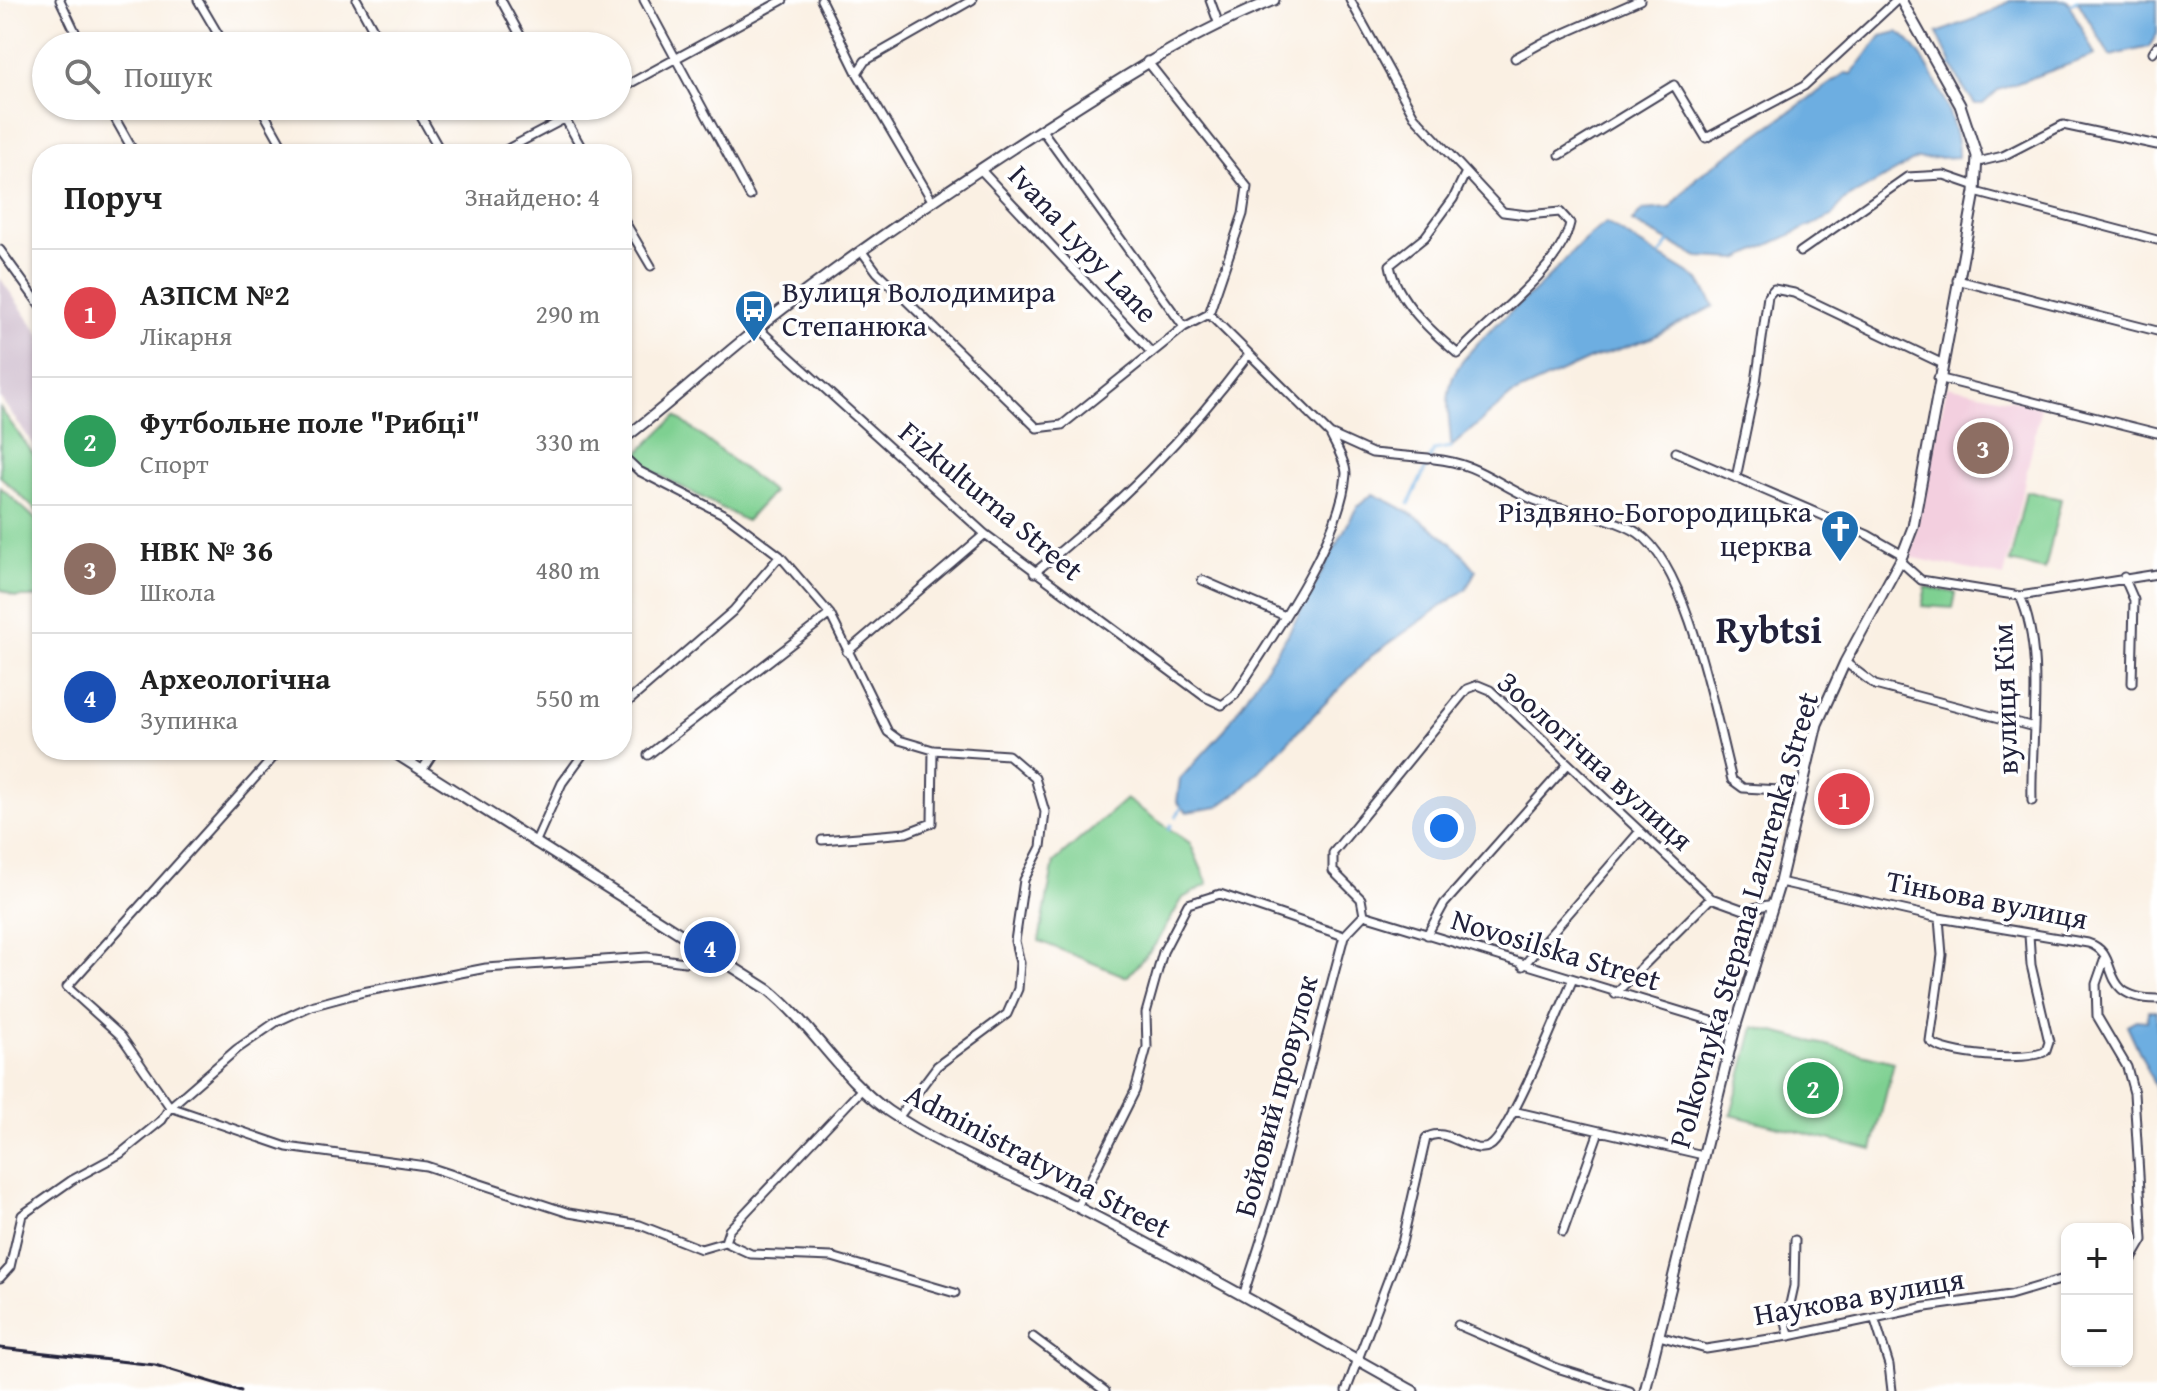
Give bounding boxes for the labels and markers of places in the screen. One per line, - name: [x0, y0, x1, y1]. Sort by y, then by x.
- place label: Вулиця Володимира Степанюка: [782, 269, 1056, 347]
- bus stop icon: Вулиця Володимира Степанюка: [733, 288, 775, 343]
- pin: 3: [1957, 418, 2009, 478]
- place label: Різдвяно-Богородицька церква: [1498, 489, 1813, 567]
- church icon: Різдвяно-Богородицька церква: [1819, 508, 1861, 563]
- pin: 1: [1818, 769, 1870, 829]
- pin: 4: [684, 917, 736, 977]
- pin: 2: [1787, 1058, 1839, 1118]

